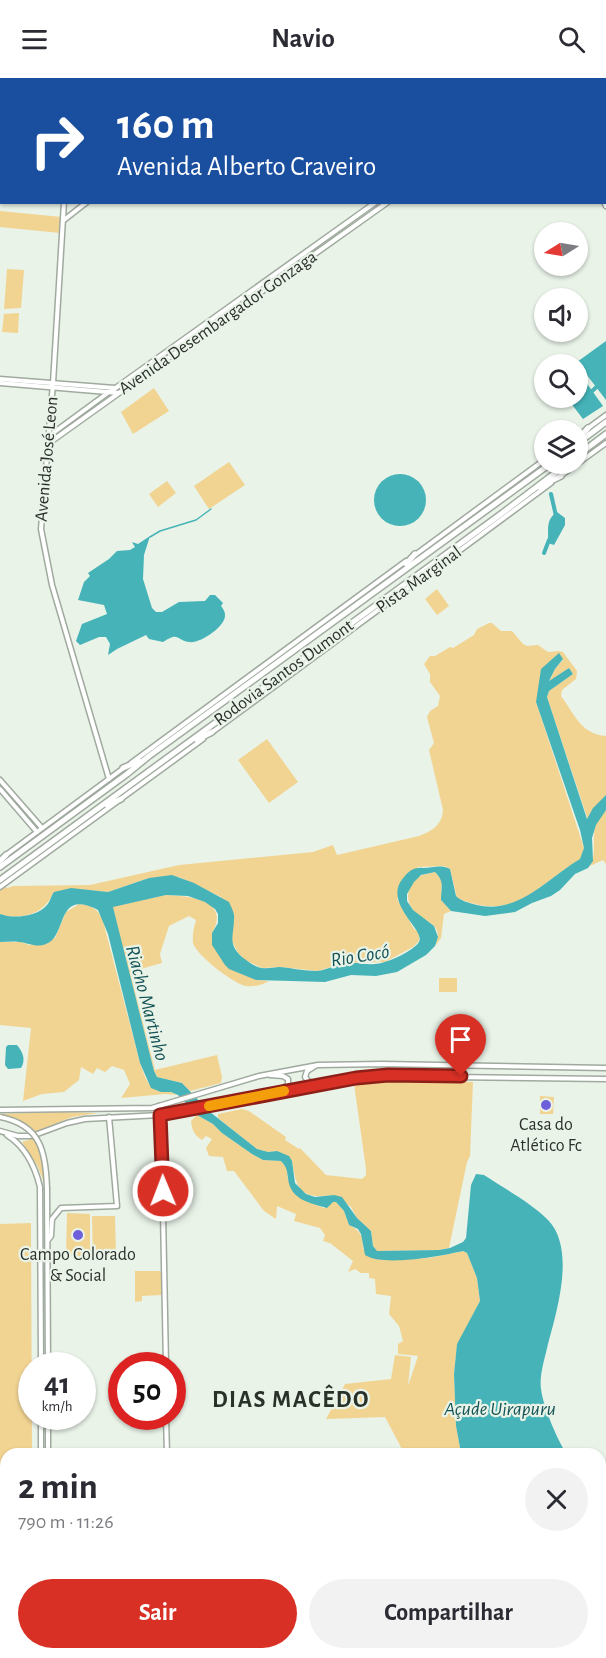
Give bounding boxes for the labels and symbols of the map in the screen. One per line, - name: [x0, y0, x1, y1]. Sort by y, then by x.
- north arrow: [534, 222, 588, 276]
- street label: Avenida Desembargador Gonzaga: [116, 248, 320, 398]
- street label: Avenida José Leon: [33, 396, 61, 522]
- street label: Pista Marginal: [373, 543, 465, 617]
- street label: Rodovia Santos Dumont: [211, 616, 357, 730]
- water label: Rio Cocó: [329, 942, 391, 970]
- water label: Riacho Martinho: [122, 943, 172, 1063]
- pin: [435, 1014, 486, 1076]
- marker: Casa do Atlético Fc: [539, 1098, 553, 1112]
- place label: Casa do Atlético Fc: [510, 1116, 582, 1155]
- position arrow: [131, 1159, 195, 1223]
- marker: Campo Colorado & Social: [71, 1228, 85, 1242]
- place label: Campo Colorado & Social: [20, 1246, 136, 1285]
- speed limit sign: 50: [108, 1352, 186, 1430]
- district label: DIAS MACÊDO: [212, 1384, 370, 1412]
- water label: Açude Uirapuru: [443, 1399, 556, 1419]

